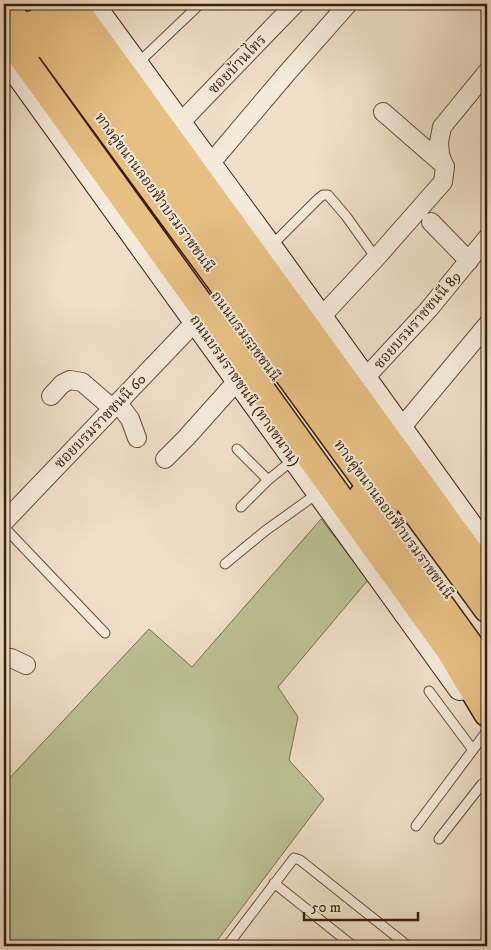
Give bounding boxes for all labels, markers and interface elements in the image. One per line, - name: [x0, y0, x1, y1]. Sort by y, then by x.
- street label: ซอยบ้านไทร: [203, 29, 271, 98]
- street label: ทางคู่ขนานลอยฟ้าบรมราชชนนี: [90, 109, 219, 276]
- street label: ซอยบรมราชชนนี 89: [370, 267, 465, 373]
- street label: ถนนบรมราชชนนี: [206, 287, 285, 385]
- street label: ถนนบรมราชชนนี (ทางขนาน): [185, 311, 304, 470]
- street label: ซอยบรมราชชนนี 60: [50, 370, 150, 473]
- street label: ทางคู่ขนานลอยฟ้าบรมราชชนนี: [329, 436, 458, 603]
- scale bar: [304, 890, 417, 922]
- text: 50 m: [311, 898, 341, 917]

